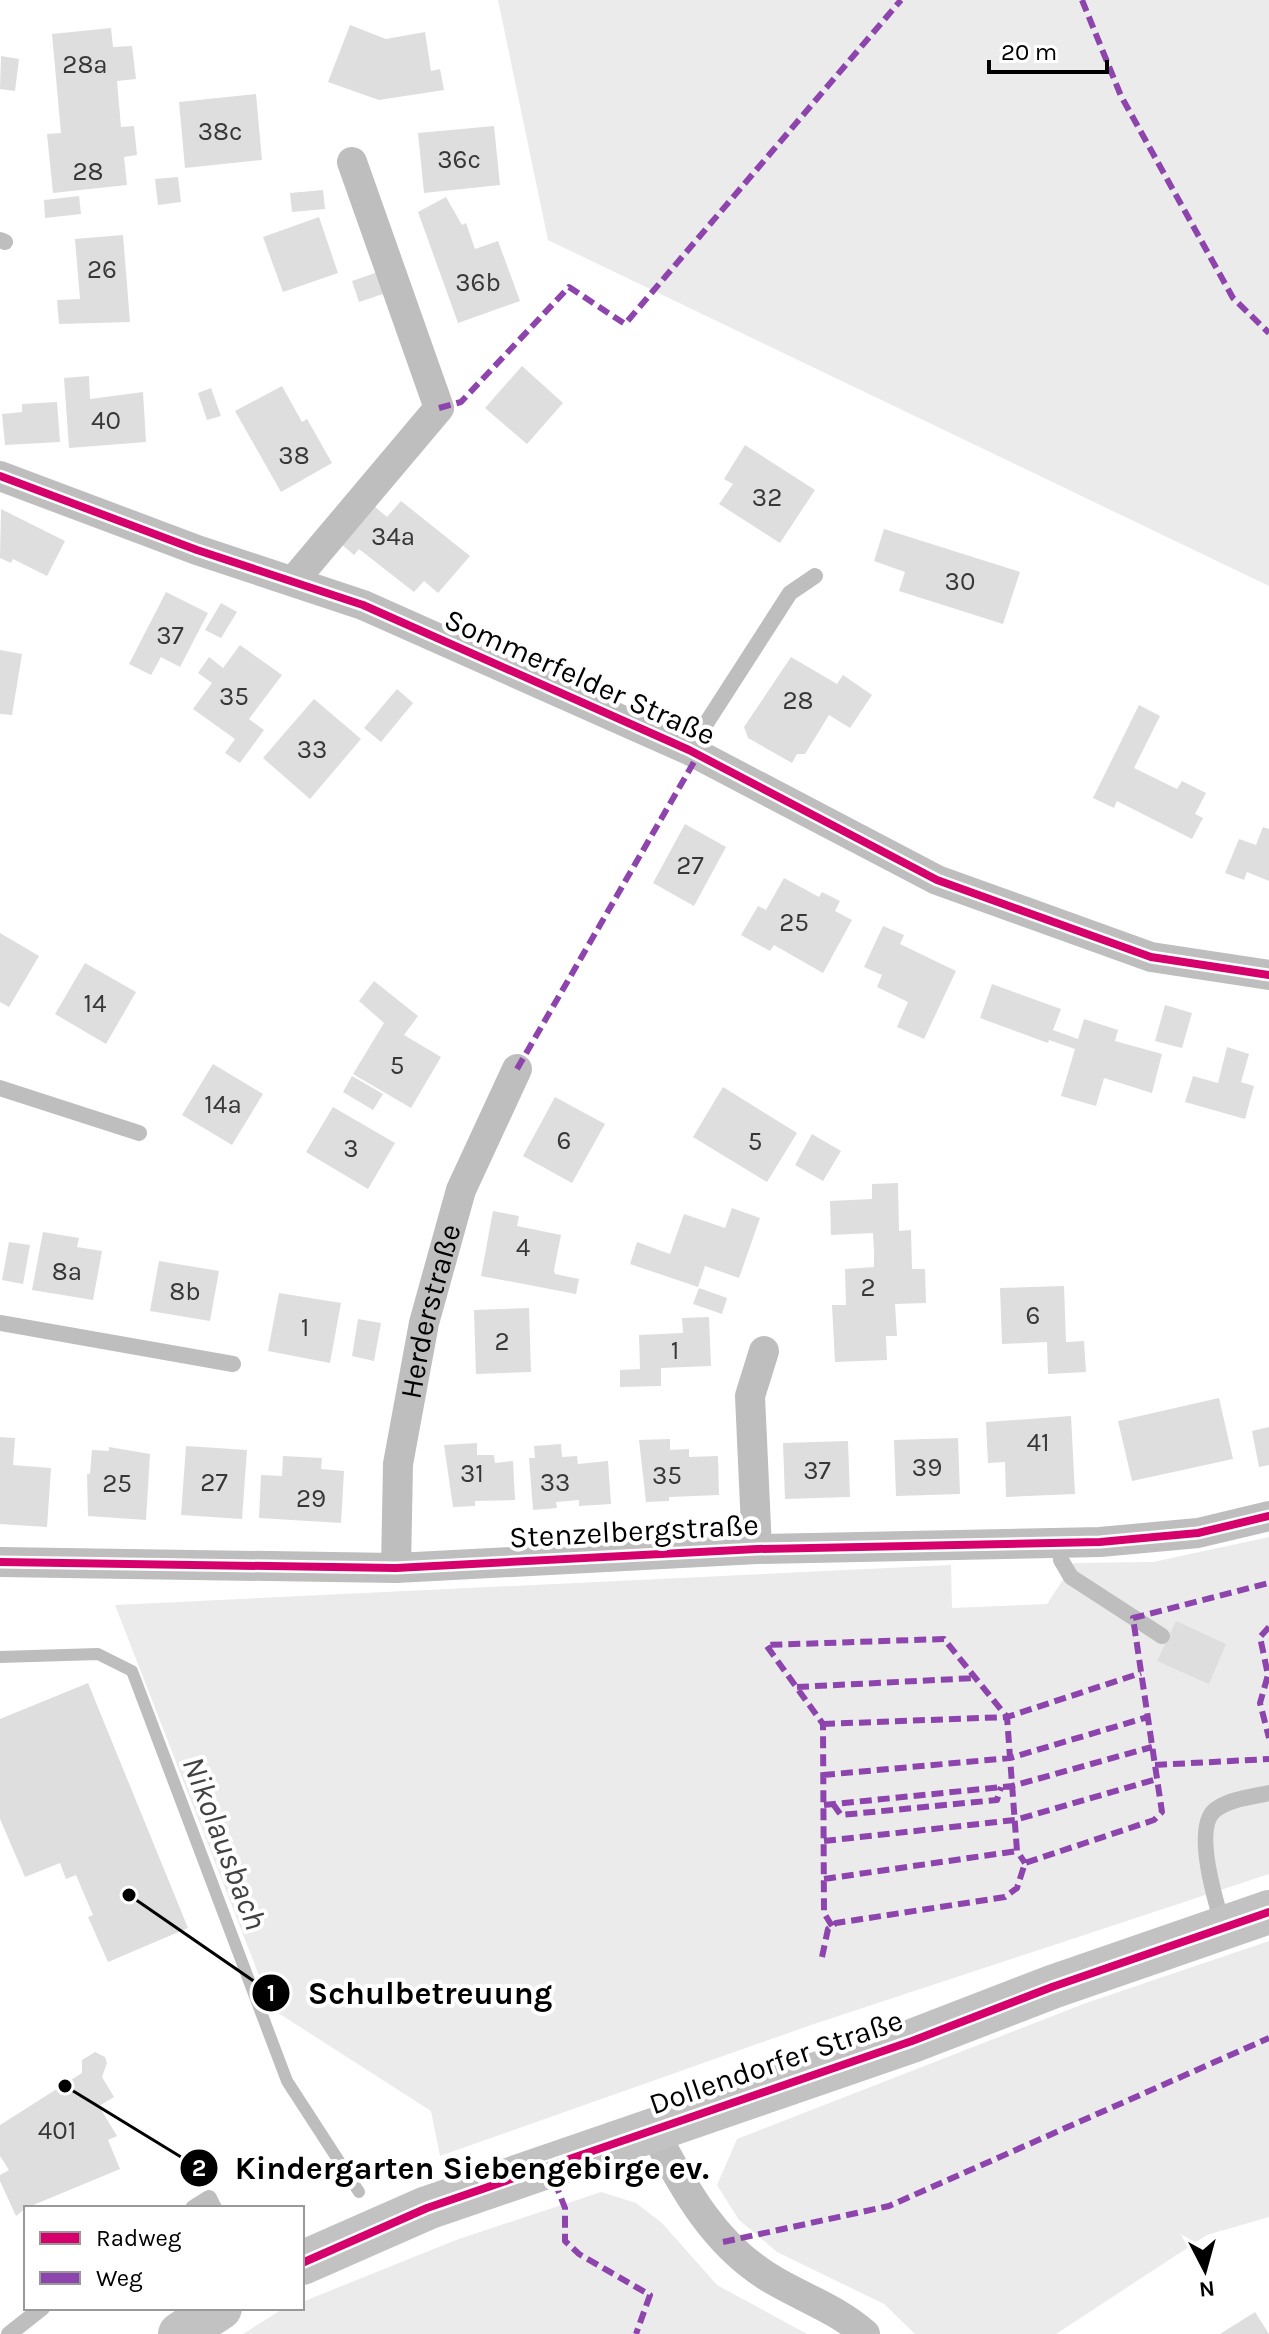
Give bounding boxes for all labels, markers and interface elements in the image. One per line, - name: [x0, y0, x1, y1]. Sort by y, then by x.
- scale bar: [989, 24, 1107, 74]
- text: 20 m: [1001, 38, 1057, 66]
- house number: 28a: [62, 49, 108, 80]
- house number: 38c: [198, 116, 242, 147]
- house number: 36c: [437, 144, 481, 175]
- house number: 28: [72, 156, 104, 187]
- house number: 26: [87, 254, 117, 285]
- house number: 36b: [455, 267, 501, 298]
- house number: 40: [91, 405, 121, 436]
- house number: 38: [278, 440, 310, 471]
- house number: 32: [752, 482, 782, 513]
- house number: 34a: [371, 521, 415, 552]
- house number: 30: [945, 566, 975, 597]
- street label: Sommerfelder Straße: [439, 601, 721, 753]
- house number: 37: [156, 620, 184, 651]
- house number: 35: [219, 681, 249, 712]
- house number: 28: [782, 685, 814, 716]
- house number: 33: [297, 734, 327, 765]
- house number: 27: [676, 850, 704, 881]
- house number: 25: [779, 907, 809, 938]
- house number: 14: [83, 988, 107, 1019]
- house number: 5: [390, 1050, 404, 1081]
- house number: 14a: [204, 1089, 242, 1120]
- house number: 6: [557, 1125, 571, 1156]
- house number: 5: [748, 1126, 762, 1157]
- house number: 3: [343, 1133, 359, 1164]
- street label: Herderstraße: [392, 1220, 469, 1402]
- house number: 4: [516, 1232, 530, 1263]
- house number: 8a: [52, 1256, 82, 1287]
- house number: 2: [860, 1272, 876, 1303]
- house number: 8b: [169, 1276, 201, 1307]
- house number: 6: [1026, 1300, 1040, 1331]
- house number: 1: [301, 1312, 309, 1343]
- house number: 2: [494, 1326, 510, 1357]
- house number: 1: [671, 1335, 679, 1366]
- house number: 41: [1026, 1427, 1050, 1458]
- house number: 39: [912, 1452, 942, 1483]
- house number: 37: [803, 1455, 831, 1486]
- house number: 31: [460, 1458, 484, 1489]
- house number: 35: [652, 1460, 682, 1491]
- house number: 27: [200, 1467, 228, 1498]
- house number: 33: [540, 1467, 570, 1498]
- house number: 25: [102, 1468, 132, 1499]
- house number: 29: [296, 1483, 326, 1514]
- street label: Stenzelbergstraße: [508, 1506, 760, 1556]
- water label: Nikolausbach: [175, 1751, 274, 1935]
- callout: Schulbetreuung: [251, 1965, 568, 2021]
- text: Schulbetreuung: [308, 1975, 552, 2012]
- text: 1: [267, 1979, 275, 2007]
- street label: Dollendorfer Straße: [644, 2002, 908, 2122]
- house number: 401: [38, 2115, 76, 2146]
- callout: Kindergarten Siebengebirge ev.: [179, 2140, 725, 2196]
- text: Kindergarten Siebengebirge ev.: [235, 2150, 709, 2187]
- text: 2: [192, 2154, 206, 2182]
- legend: [24, 2206, 304, 2310]
- text: Radweg: [96, 2224, 182, 2252]
- north arrow: [1165, 2230, 1245, 2310]
- text: Weg: [96, 2264, 143, 2292]
- text: N: [1198, 2275, 1216, 2303]

